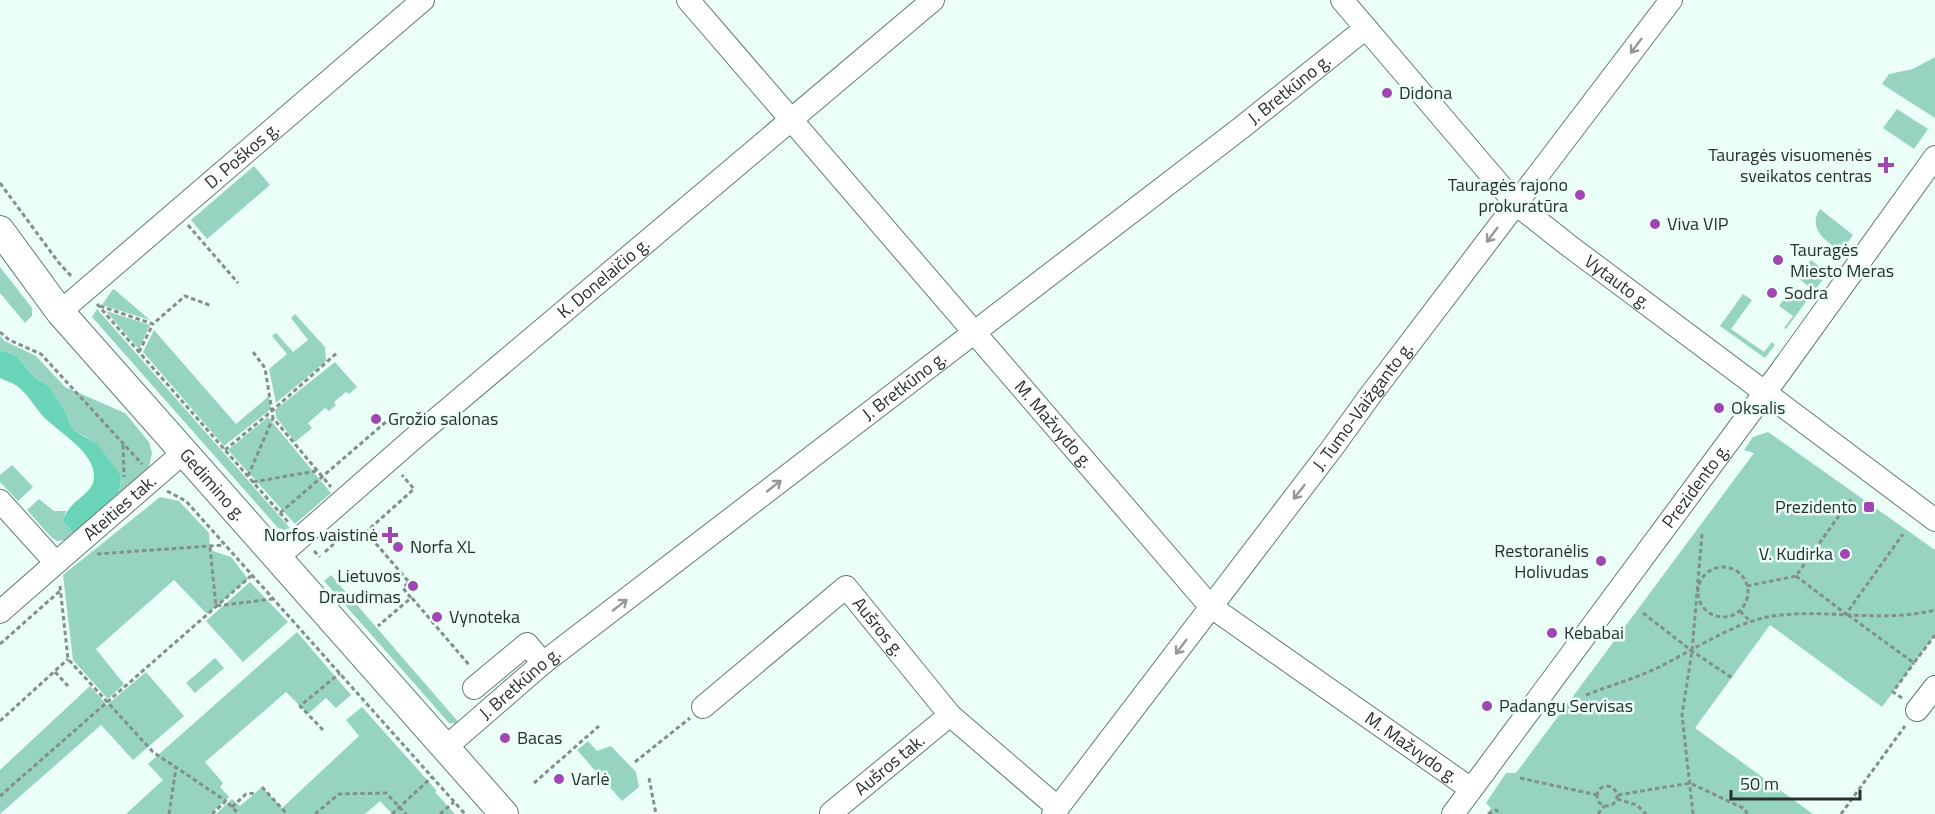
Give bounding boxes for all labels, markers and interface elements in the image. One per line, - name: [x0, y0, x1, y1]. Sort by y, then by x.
- one-way arrow: [1629, 38, 1642, 54]
- street label: J. Bretkūno g.: [1241, 47, 1336, 131]
- place label: Didona: [1399, 79, 1452, 106]
- marker: Didona: [1380, 86, 1394, 100]
- street label: D. Poškos g.: [198, 115, 285, 195]
- place label: Tauragės visuomenės sveikatos centras: [1708, 141, 1872, 189]
- marker: Tauragės visuomenės sveikatos centras: [1877, 156, 1895, 174]
- place label: Tauragės rajono prokuratūra: [1448, 171, 1568, 219]
- marker: Tauragės rajono prokuratūra: [1573, 188, 1587, 202]
- place label: Viva VIP: [1667, 210, 1729, 237]
- marker: Viva VIP: [1648, 217, 1662, 231]
- one-way arrow: [1486, 227, 1499, 243]
- street label: K. Donelaičio g.: [551, 231, 655, 325]
- place label: Tauragės Miesto Meras: [1790, 236, 1894, 284]
- street label: Vytauto g.: [1579, 248, 1657, 315]
- marker: Tauragės Miesto Meras: [1771, 253, 1785, 267]
- place label: Sodra: [1784, 279, 1828, 306]
- marker: Sodra: [1765, 286, 1779, 300]
- street label: J. Tumo-Vaižganto g.: [1306, 336, 1419, 476]
- street label: J. Bretkūno g.: [856, 344, 952, 427]
- street label: M. Mažvydo g.: [1008, 374, 1100, 474]
- place label: Oksalis: [1731, 394, 1785, 421]
- marker: Oksalis: [1712, 401, 1726, 415]
- place label: Grožio salonas: [388, 405, 498, 432]
- marker: Grožio salonas: [369, 412, 383, 426]
- street label: Prezidento g.: [1655, 438, 1736, 534]
- street label: Gedimino g.: [173, 442, 253, 527]
- street label: Ateities tak.: [77, 468, 162, 547]
- one-way arrow: [766, 479, 782, 492]
- one-way arrow: [1293, 483, 1306, 499]
- place label: Prezidento: [1775, 493, 1857, 520]
- marker: Prezidento: [1862, 500, 1876, 514]
- place label: Norfos vaistinė: [264, 521, 378, 548]
- marker: Norfos vaistinė: [383, 528, 397, 542]
- place label: Norfa XL: [410, 533, 476, 560]
- place label: Restoranėlis Holivudas: [1494, 537, 1589, 585]
- marker: Norfa XL: [391, 540, 405, 554]
- place label: V. Kudirka: [1759, 540, 1833, 567]
- marker: V. Kudirka: [1838, 547, 1852, 561]
- marker: Restoranėlis Holivudas: [1594, 554, 1608, 568]
- place label: Lietuvos Draudimas: [319, 562, 401, 610]
- marker: Lietuvos Draudimas: [406, 579, 420, 593]
- street label: Aušros g.: [846, 591, 911, 662]
- one-way arrow: [612, 598, 628, 611]
- place label: Vynoteka: [449, 603, 520, 630]
- marker: Vynoteka: [430, 610, 444, 624]
- place label: Kebabai: [1564, 619, 1624, 646]
- marker: Kebabai: [1545, 626, 1559, 640]
- one-way arrow: [1175, 638, 1187, 654]
- street label: J. Bretkūno g.: [473, 640, 566, 726]
- place label: Padangu Servisas: [1499, 692, 1633, 719]
- marker: Padangu Servisas: [1480, 699, 1494, 713]
- street label: M. Mažvydo g.: [1360, 705, 1464, 789]
- place label: Bacas: [517, 724, 562, 751]
- street label: Aušros tak.: [848, 727, 931, 802]
- marker: Bacas: [498, 731, 512, 745]
- scale bar: [1731, 763, 1860, 801]
- place label: Varlė: [571, 765, 609, 792]
- text: 50 m: [1740, 770, 1779, 797]
- marker: Varlė: [552, 772, 566, 786]

